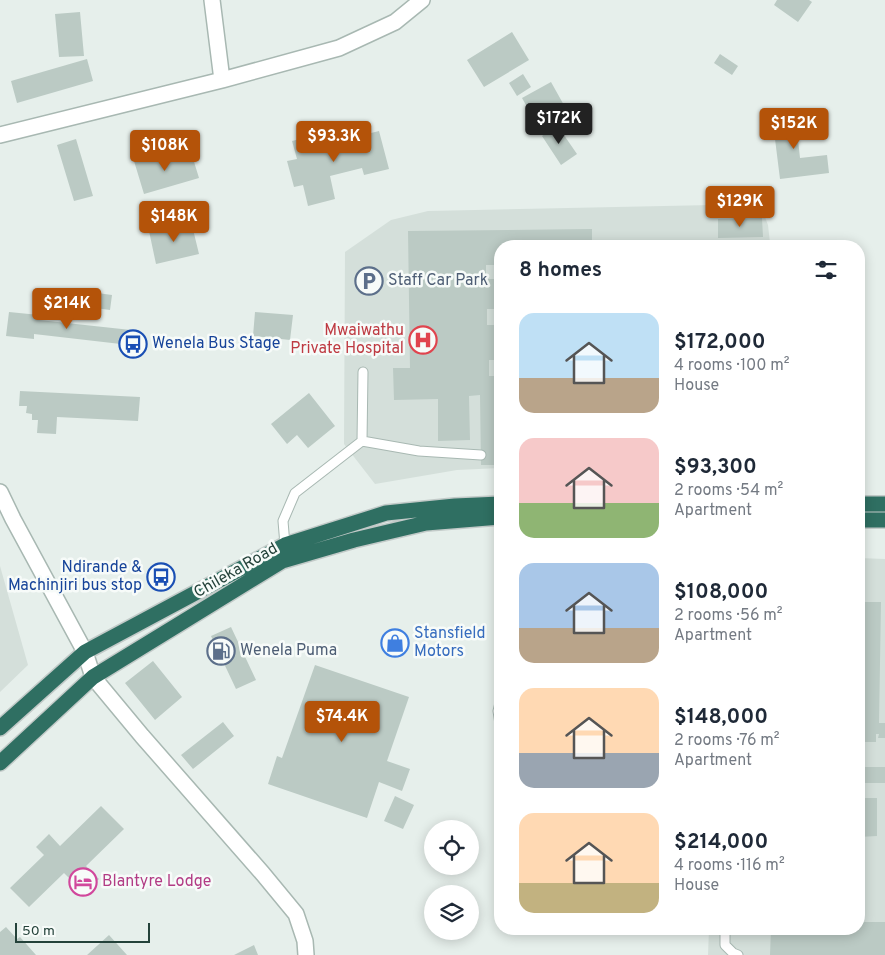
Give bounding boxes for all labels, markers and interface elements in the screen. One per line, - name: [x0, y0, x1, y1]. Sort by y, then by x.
- pin: $172K: [524, 102, 594, 145]
- pin: $152K: [759, 108, 829, 150]
- text: $172K: [536, 109, 582, 129]
- text: $152K: [771, 114, 817, 134]
- pin: $93.3K: [293, 120, 375, 163]
- text: $93.3K: [307, 127, 361, 147]
- pin: $108K: [130, 130, 200, 172]
- text: $108K: [141, 136, 189, 156]
- pin: $129K: [705, 186, 775, 228]
- text: $129K: [717, 192, 764, 212]
- pin: $148K: [139, 200, 209, 243]
- text: $148K: [150, 207, 198, 227]
- icon: filters: [812, 256, 840, 284]
- text: 8 homes: [519, 257, 602, 284]
- parking icon: Staff Car Park: [354, 266, 384, 296]
- place label: Staff Car Park: [388, 271, 488, 291]
- pin: $214K: [32, 288, 102, 330]
- text: $214K: [43, 294, 91, 314]
- place label: Mwaiwathu Private Hospital: [290, 321, 404, 359]
- hospital icon: Mwaiwathu Private Hospital: [408, 325, 438, 355]
- bus stop icon: Wenela Bus Stage: [118, 329, 148, 359]
- text: $172,000: [674, 329, 766, 356]
- icon: home: [559, 333, 619, 393]
- place label: Wenela Bus Stage: [152, 334, 280, 354]
- text: 4 rooms · 100 m²: [674, 356, 790, 376]
- text: House: [674, 376, 719, 396]
- text: $93,300: [674, 454, 757, 481]
- icon: home: [559, 458, 619, 518]
- text: 2 rooms · 54 m²: [674, 481, 783, 501]
- text: Apartment: [674, 501, 752, 521]
- street label: Chileka Road: [190, 539, 282, 603]
- place label: Ndirande & Machinjiri bus stop: [8, 558, 142, 596]
- bus stop icon: Ndirande & Machinjiri bus stop: [146, 562, 176, 592]
- text: $108,000: [674, 579, 768, 606]
- icon: home: [559, 583, 619, 643]
- text: 2 rooms · 56 m²: [674, 606, 783, 626]
- place label: Stansfield Motors: [414, 624, 486, 662]
- text: Apartment: [674, 626, 752, 646]
- shop icon: Stansfield Motors: [380, 628, 410, 658]
- fuel station icon: Wenela Puma: [206, 636, 236, 666]
- place label: Wenela Puma: [240, 641, 337, 661]
- pin: $74.4K: [301, 700, 383, 743]
- text: $148,000: [674, 704, 768, 731]
- text: $74.4K: [316, 707, 368, 727]
- icon: home: [559, 708, 619, 768]
- text: 2 rooms · 76 m²: [674, 731, 780, 751]
- text: Apartment: [674, 751, 752, 771]
- map controls: [424, 820, 479, 940]
- button: locate: [424, 820, 479, 875]
- text: $214,000: [674, 829, 768, 856]
- icon: home: [559, 833, 619, 893]
- text: 4 rooms · 116 m²: [674, 856, 785, 876]
- hotel icon: Blantyre Lodge: [68, 867, 98, 897]
- place label: Blantyre Lodge: [102, 872, 211, 892]
- text: House: [674, 876, 719, 896]
- button: layers: [424, 885, 479, 940]
- scale bar: [15, 920, 150, 943]
- text: 50 m: [22, 923, 55, 940]

